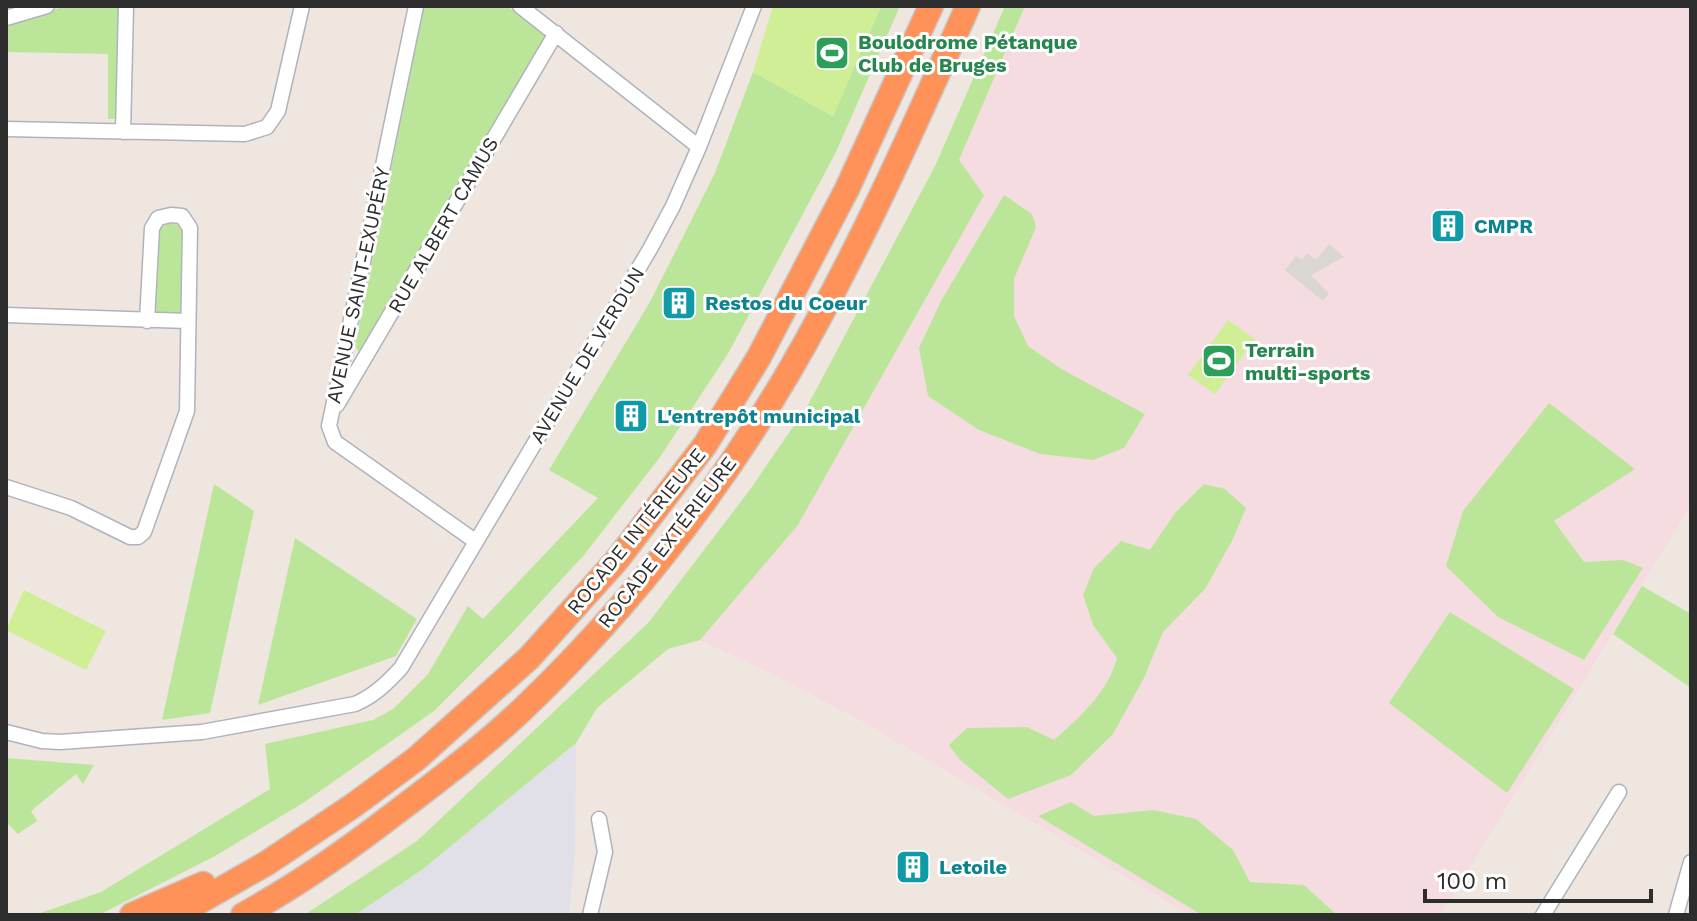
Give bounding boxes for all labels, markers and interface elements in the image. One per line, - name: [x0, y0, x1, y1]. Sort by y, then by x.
- place label: Boulodrome Pétanque Club de Bruges: [858, 30, 1078, 77]
- sports icon: Boulodrome Pétanque Club de Bruges: [813, 34, 851, 72]
- street label: RUE ALBERT CAMUS: [383, 133, 503, 317]
- street label: AVENUE SAINT-EXUPÉRY: [321, 164, 395, 405]
- building icon: CMPR: [1429, 207, 1467, 245]
- place label: CMPR: [1474, 214, 1533, 238]
- street label: AVENUE DE VERDUN: [525, 262, 649, 448]
- building icon: Restos du Coeur: [660, 284, 698, 322]
- place label: Restos du Coeur: [705, 291, 867, 315]
- place label: Terrain multi-sports: [1245, 338, 1371, 385]
- sports icon: Terrain multi-sports: [1200, 342, 1238, 380]
- building icon: L'entrepôt municipal: [612, 397, 650, 435]
- place label: L'entrepôt municipal: [657, 404, 861, 428]
- street label: ROCADE INTÉRIEURE: [562, 443, 710, 619]
- street label: ROCADE EXTÉRIEURE: [593, 452, 741, 632]
- building icon: Letoile: [894, 848, 932, 886]
- scale bar: [1425, 853, 1651, 903]
- place label: Letoile: [939, 855, 1007, 879]
- text: 100 m: [1437, 867, 1507, 895]

